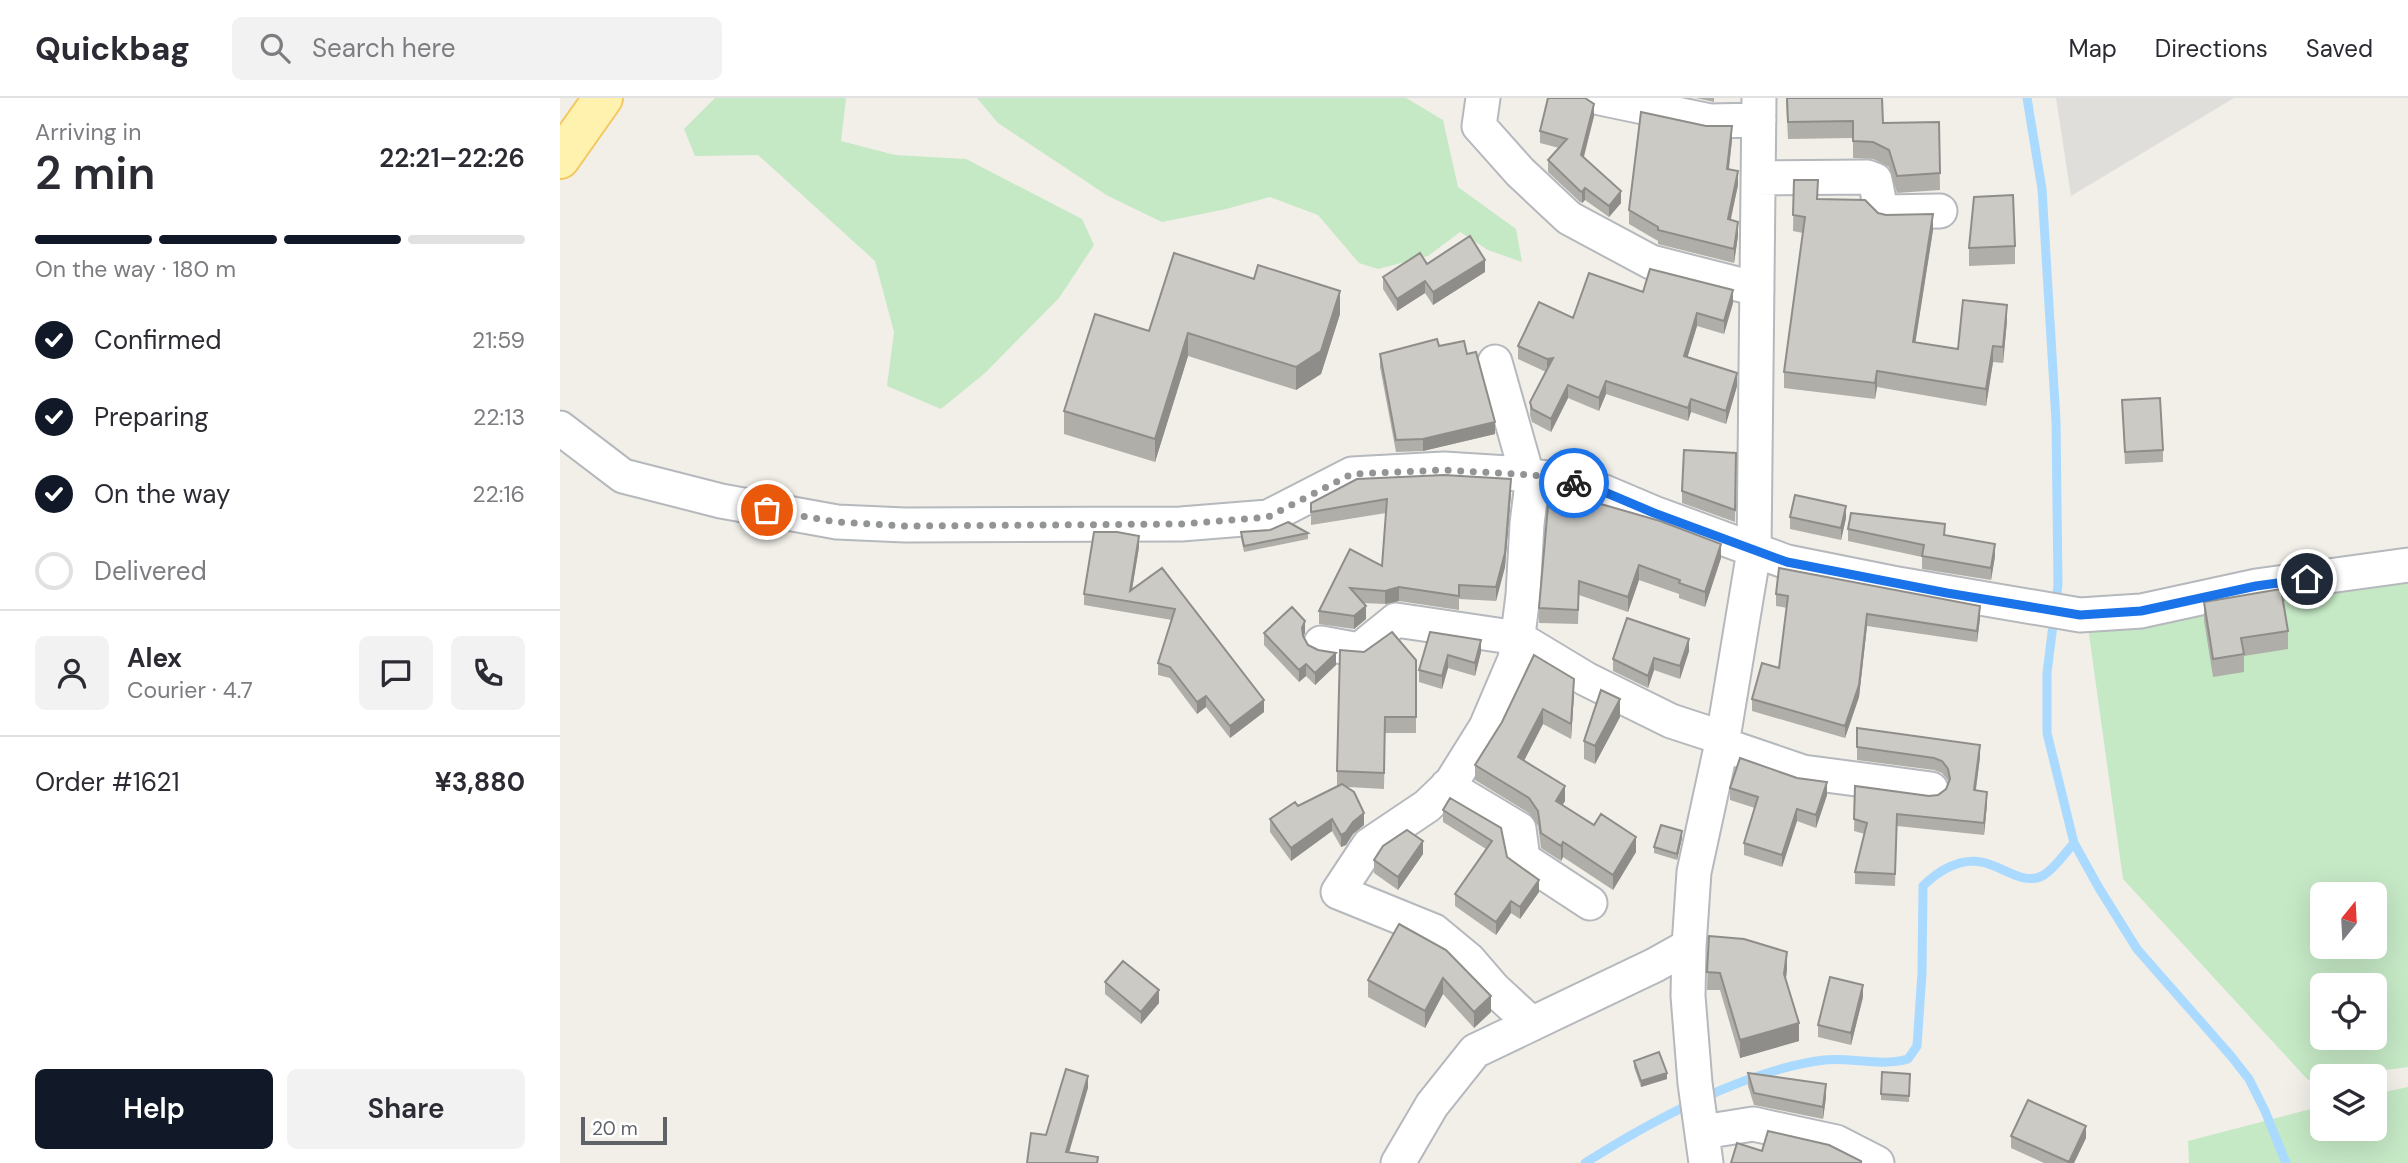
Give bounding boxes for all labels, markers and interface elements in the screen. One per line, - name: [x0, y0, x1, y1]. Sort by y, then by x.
- search box: [232, 17, 722, 80]
- text: Quickbag: [35, 27, 190, 70]
- icon: search: [256, 29, 294, 67]
- text: Search here: [312, 31, 455, 65]
- text: Map: [2069, 33, 2117, 64]
- text: Directions: [2155, 33, 2268, 64]
- text: Saved: [2306, 33, 2373, 64]
- text: Arriving in: [35, 117, 141, 147]
- text: 22:21–22:26: [379, 141, 525, 175]
- text: 2 min: [35, 143, 155, 203]
- text: On the way · 180 m: [35, 254, 236, 284]
- icon: check: [35, 321, 73, 359]
- text: Confirmed: [94, 323, 221, 357]
- text: 21:59: [472, 325, 525, 355]
- icon: check: [35, 398, 73, 436]
- text: Preparing: [94, 400, 209, 434]
- text: 22:13: [473, 402, 525, 432]
- courier: [1539, 448, 1609, 518]
- icon: bike: [1555, 464, 1593, 502]
- icon: check: [35, 475, 73, 513]
- text: On the way: [94, 477, 230, 511]
- text: 22:16: [472, 479, 525, 509]
- pin: [737, 480, 797, 540]
- icon: bag: [748, 491, 786, 529]
- pin: [2277, 549, 2337, 609]
- text: Delivered: [94, 554, 207, 588]
- icon: home: [2288, 560, 2326, 598]
- button: person: [35, 636, 109, 710]
- button: chat: [359, 636, 433, 710]
- button: phone: [451, 636, 525, 710]
- text: Alex: [127, 641, 182, 675]
- text: Courier · 4.7: [127, 675, 253, 705]
- text: Order #1621: [35, 765, 180, 799]
- text: ¥3,880: [435, 765, 525, 799]
- north arrow: [2310, 882, 2387, 959]
- map controls: [2310, 882, 2387, 1141]
- button: locate: [2310, 973, 2387, 1050]
- button: layers: [2310, 1064, 2387, 1141]
- button: Help: [35, 1069, 273, 1149]
- button: Share: [287, 1069, 525, 1149]
- scale bar: [581, 1114, 667, 1146]
- text: 20 m: [592, 1116, 638, 1141]

